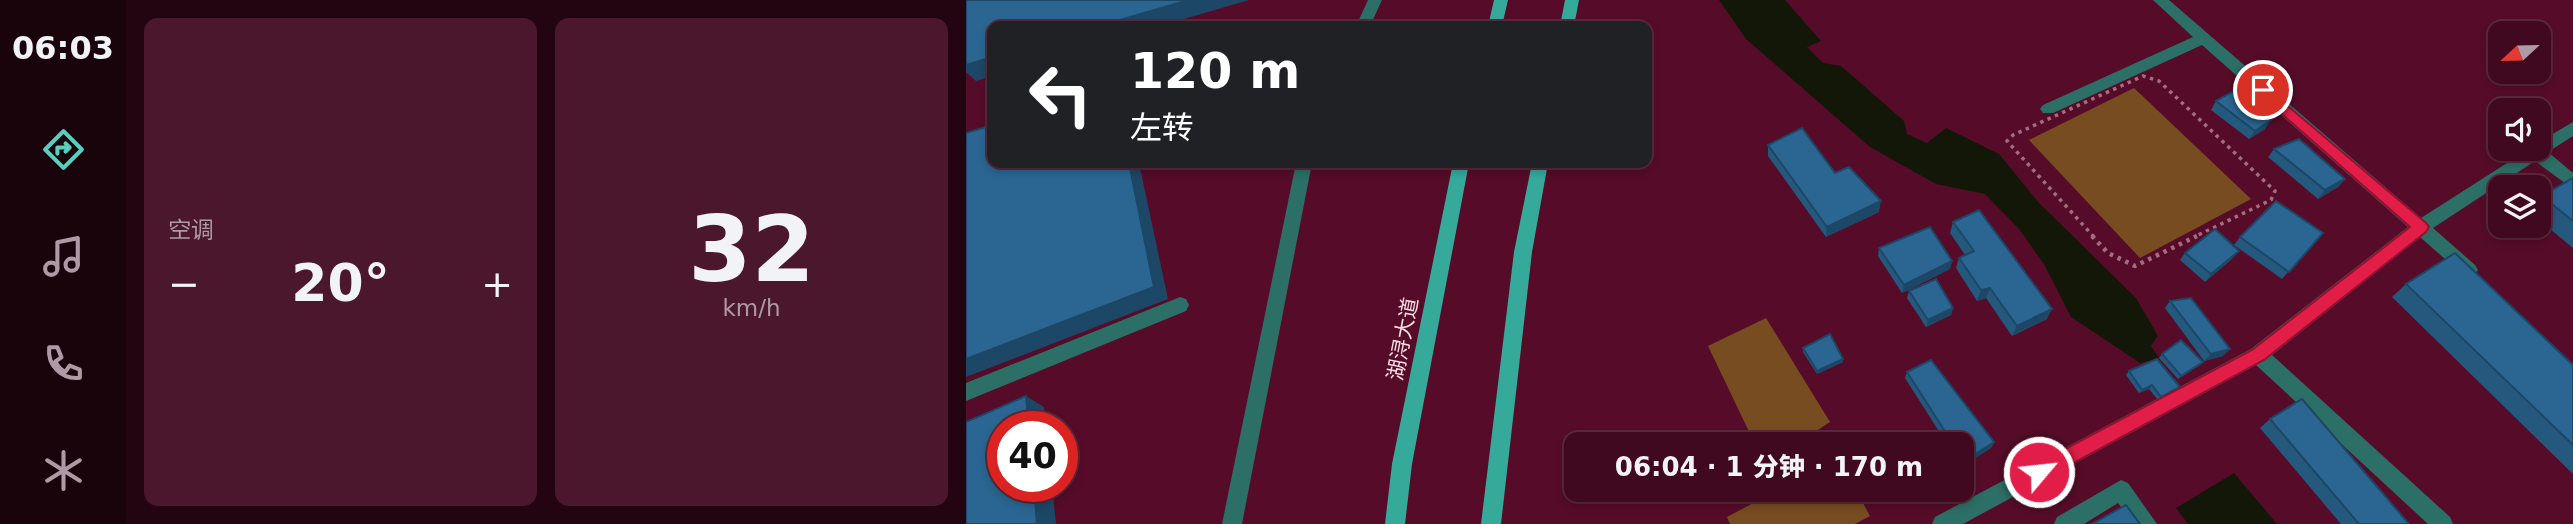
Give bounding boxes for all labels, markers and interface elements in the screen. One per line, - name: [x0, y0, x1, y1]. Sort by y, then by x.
- north arrow: [2488, 21, 2552, 84]
- map controls: [2488, 21, 2551, 238]
- text: 06:03: [12, 29, 114, 67]
- text: 120 m: [1130, 43, 1300, 100]
- icon: left: [1015, 49, 1106, 140]
- pin: [2233, 60, 2293, 120]
- icon: arrive: [2244, 71, 2282, 109]
- button: sound: [2488, 98, 2551, 161]
- text: 左转: [1130, 109, 1194, 147]
- icon: directions: [39, 125, 88, 174]
- button: layers: [2488, 175, 2551, 238]
- text: 32: [688, 197, 815, 302]
- text: 空调: [168, 217, 214, 243]
- icon: music: [39, 232, 88, 281]
- text: 20°: [291, 253, 390, 313]
- text: −: [168, 262, 200, 306]
- text: +: [481, 262, 513, 306]
- text: km/h: [722, 295, 781, 321]
- street label: 湖浔大道: [1383, 295, 1423, 383]
- icon: phone: [39, 339, 88, 388]
- speed limit sign: 40: [987, 411, 1078, 502]
- position arrow: [2002, 435, 2076, 509]
- icon: climate: [39, 446, 88, 495]
- text: 06:04 · 1 分钟 · 170 m: [1615, 452, 1923, 482]

